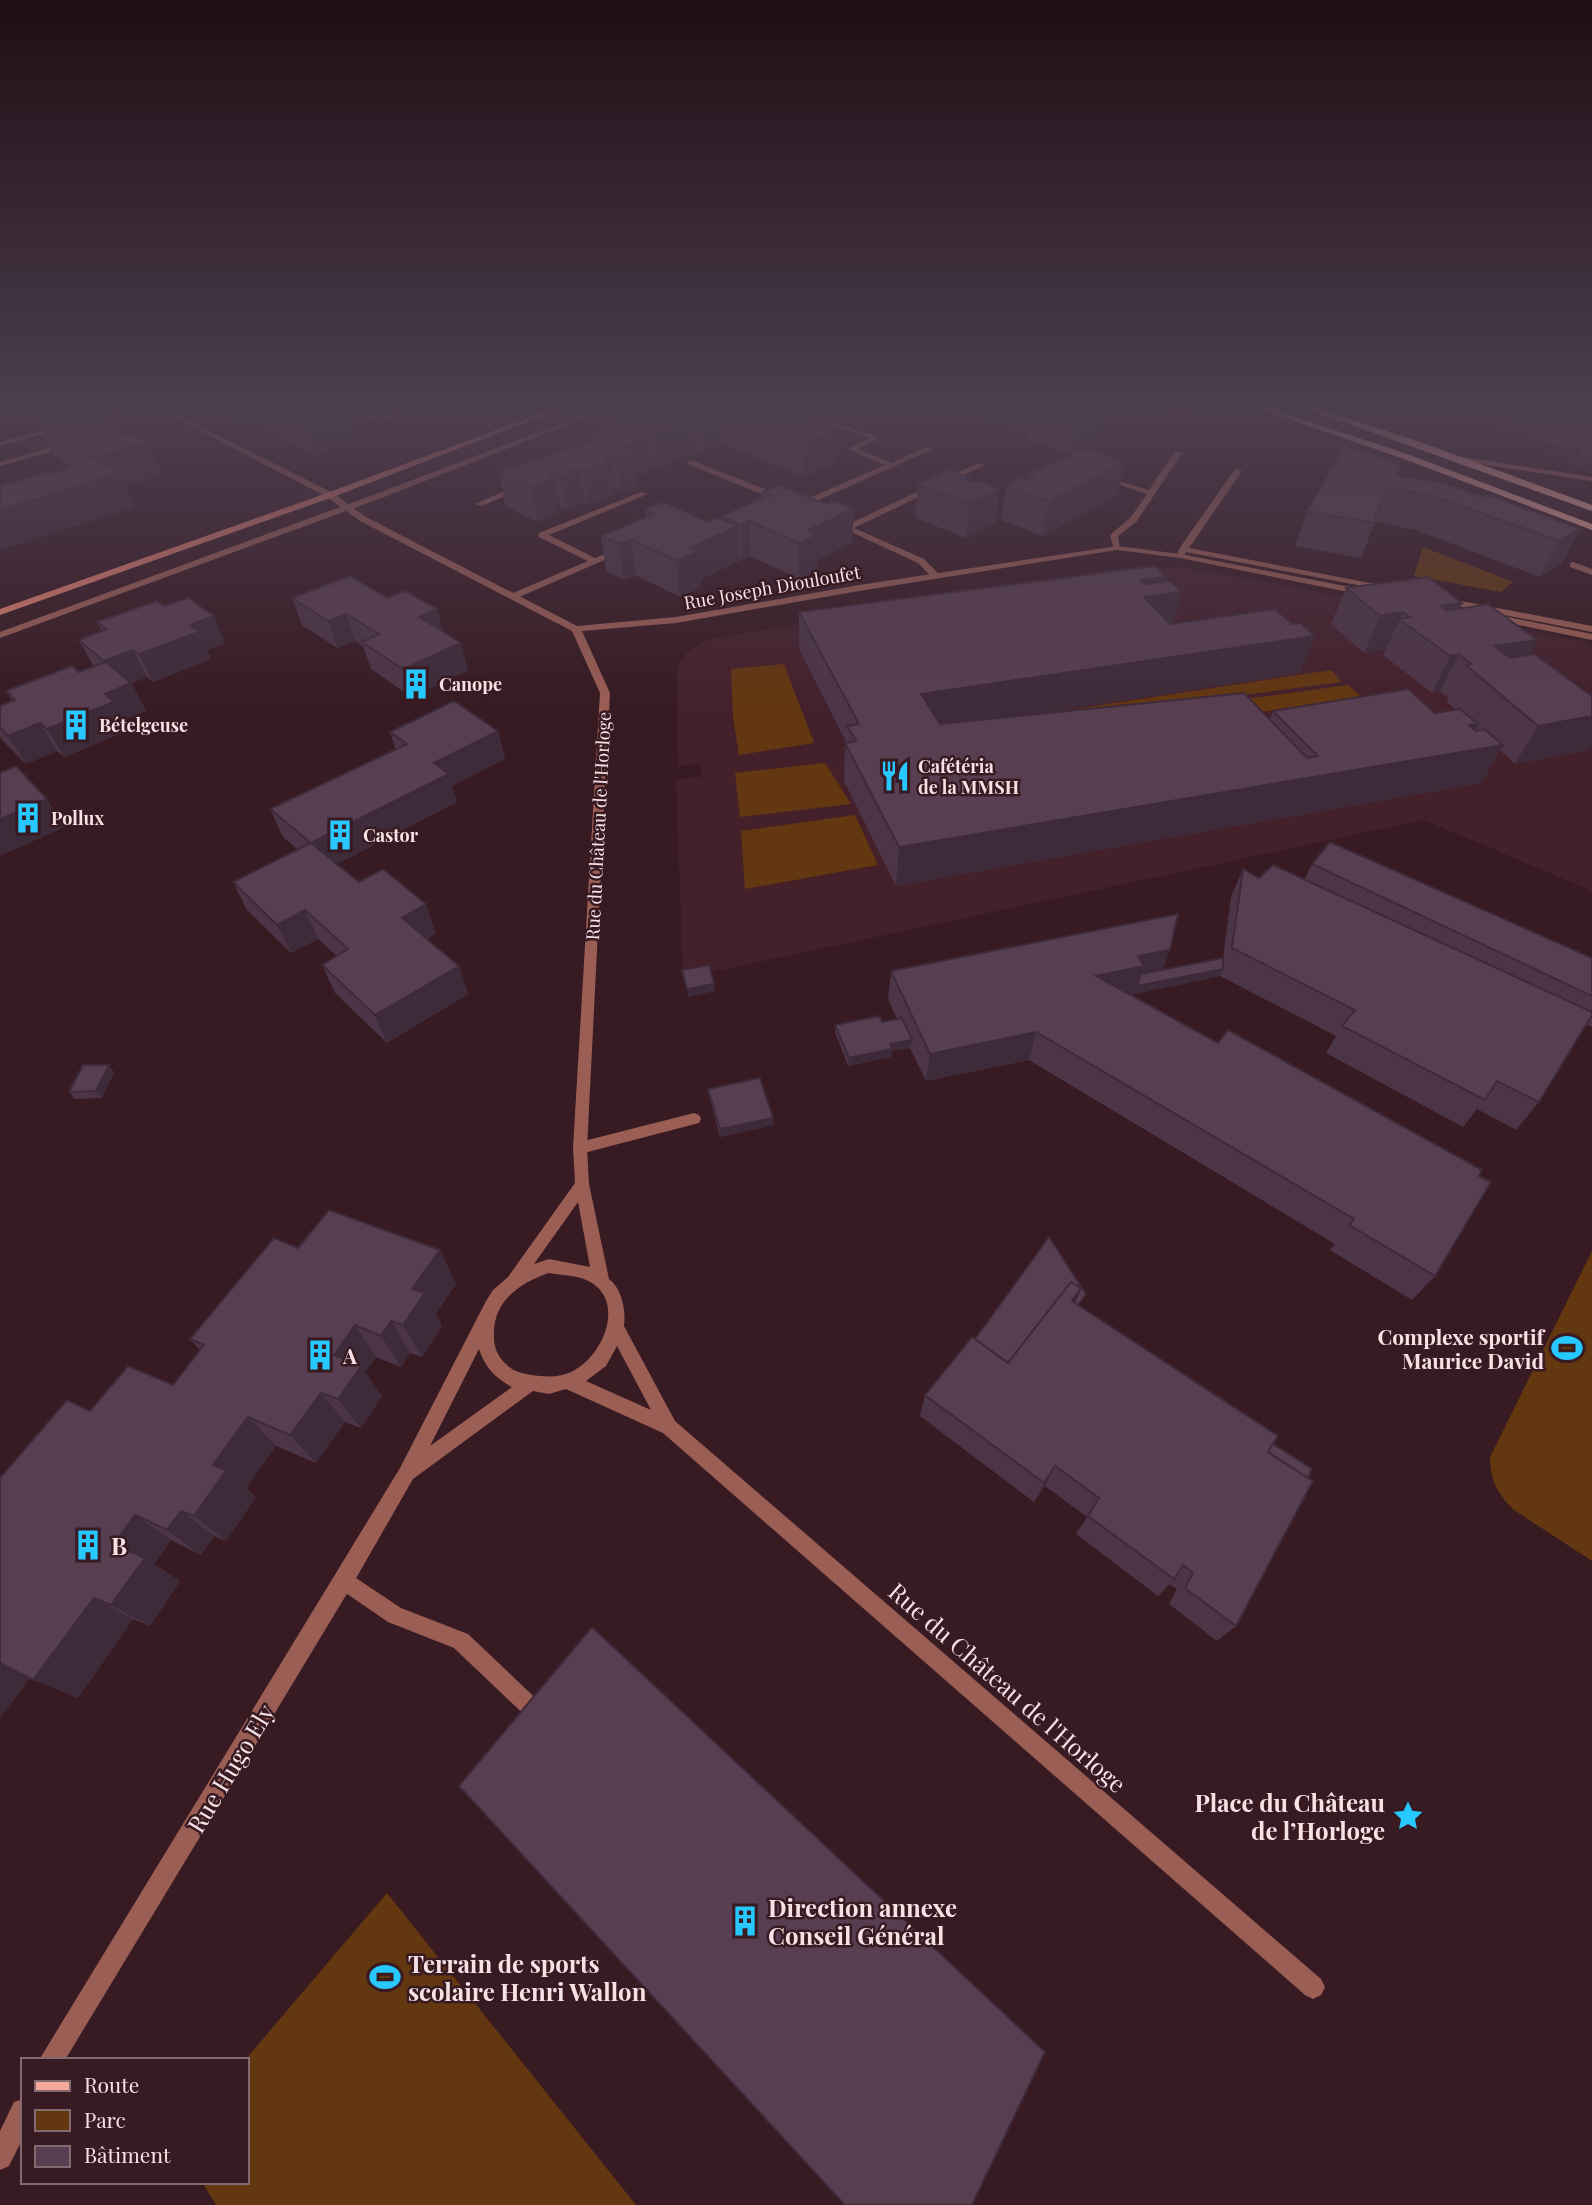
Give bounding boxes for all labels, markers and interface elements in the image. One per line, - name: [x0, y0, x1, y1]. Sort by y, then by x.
- street label: Rue Joseph Diouloufet: [682, 560, 863, 614]
- building icon: Canope: [399, 667, 433, 701]
- place label: Canope: [439, 672, 502, 696]
- building icon: Bételgeuse: [59, 708, 93, 742]
- street label: Rue du Château de l'Horloge: [580, 711, 616, 941]
- place label: Bételgeuse: [99, 713, 188, 737]
- place label: Cafétéria de la MMSH: [918, 754, 1019, 799]
- restaurant icon: Cafétéria de la MMSH: [878, 759, 912, 793]
- building icon: Pollux: [11, 801, 45, 835]
- place label: Pollux: [51, 806, 104, 830]
- building icon: Castor: [323, 818, 357, 852]
- place label: Castor: [363, 823, 419, 847]
- place label: Complexe sportif Maurice David: [1377, 1322, 1547, 1374]
- sports icon: Complexe sportif Maurice David: [1550, 1331, 1584, 1365]
- building icon: A: [303, 1338, 337, 1372]
- place label: A: [342, 1341, 358, 1369]
- building icon: B: [71, 1528, 105, 1562]
- place label: B: [111, 1529, 127, 1561]
- street label: Rue du Château de l'Horloge: [882, 1575, 1134, 1799]
- street label: Rue Hugo Ely: [179, 1698, 281, 1838]
- place label: Place du Château de l’Horloge: [1195, 1786, 1385, 1846]
- place icon: Place du Château de l’Horloge: [1391, 1799, 1425, 1833]
- place label: Direction annexe Conseil Général: [768, 1891, 957, 1951]
- building icon: Direction annexe Conseil Général: [728, 1904, 762, 1938]
- place label: Terrain de sports scolaire Henri Wallon: [408, 1947, 647, 2007]
- sports icon: Terrain de sports scolaire Henri Wallon: [368, 1960, 402, 1994]
- legend: [21, 2058, 248, 2184]
- text: Route: [84, 2070, 139, 2098]
- text: Parc: [84, 2105, 126, 2133]
- text: Bâtiment: [84, 2140, 171, 2168]

